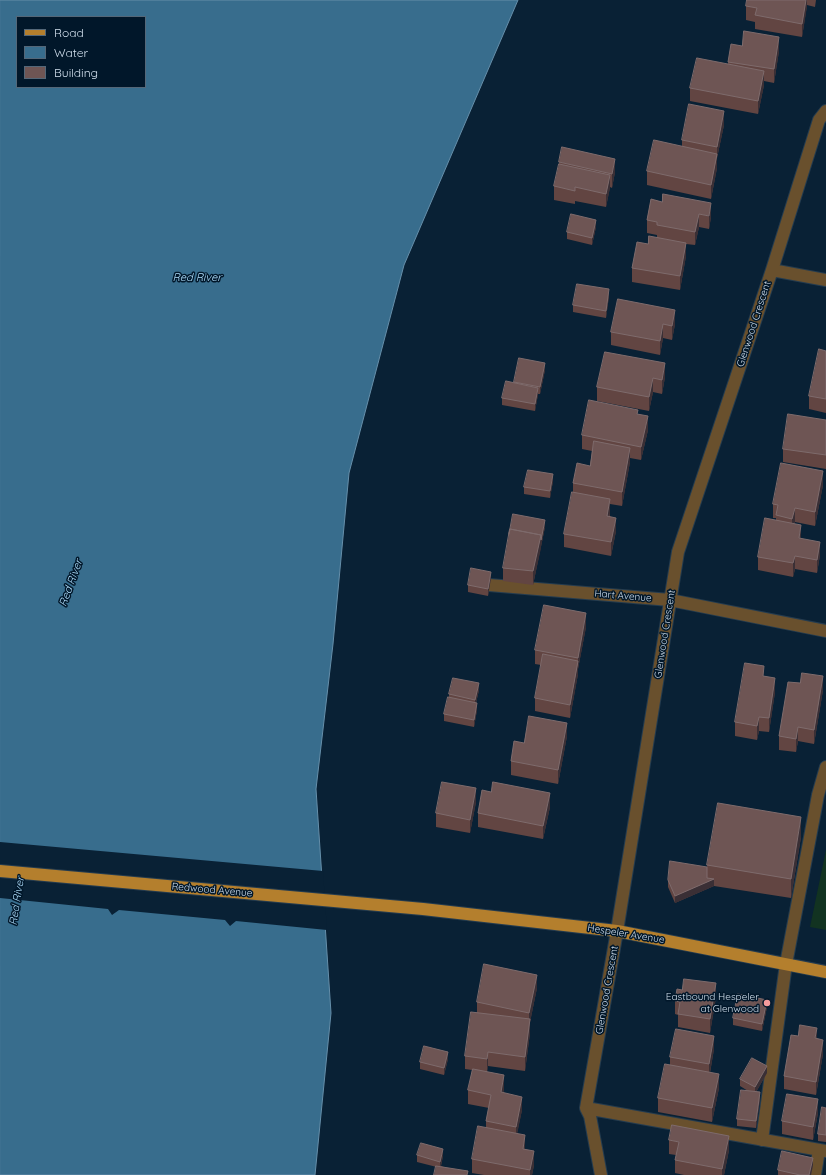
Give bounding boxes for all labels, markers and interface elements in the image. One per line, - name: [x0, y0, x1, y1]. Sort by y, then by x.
- legend: [16, 16, 146, 88]
- text: Road: [54, 25, 84, 40]
- text: Water: [54, 45, 88, 60]
- text: Building: [54, 65, 98, 80]
- water label: Red River: [172, 271, 222, 285]
- street label: Glenwood Crescent: [734, 280, 774, 368]
- water label: Red River: [56, 558, 86, 608]
- street label: Hart Avenue: [594, 588, 652, 604]
- street label: Glenwood Crescent: [652, 589, 678, 679]
- water label: Red River: [7, 876, 27, 926]
- street label: Redwood Avenue: [171, 880, 253, 900]
- street label: Hespeler Avenue: [587, 922, 665, 946]
- street label: Glenwood Crescent: [593, 945, 621, 1035]
- place label: Eastbound Hespeler at Glenwood: [666, 991, 759, 1014]
- marker: Eastbound Hespeler at Glenwood: [762, 998, 772, 1008]

